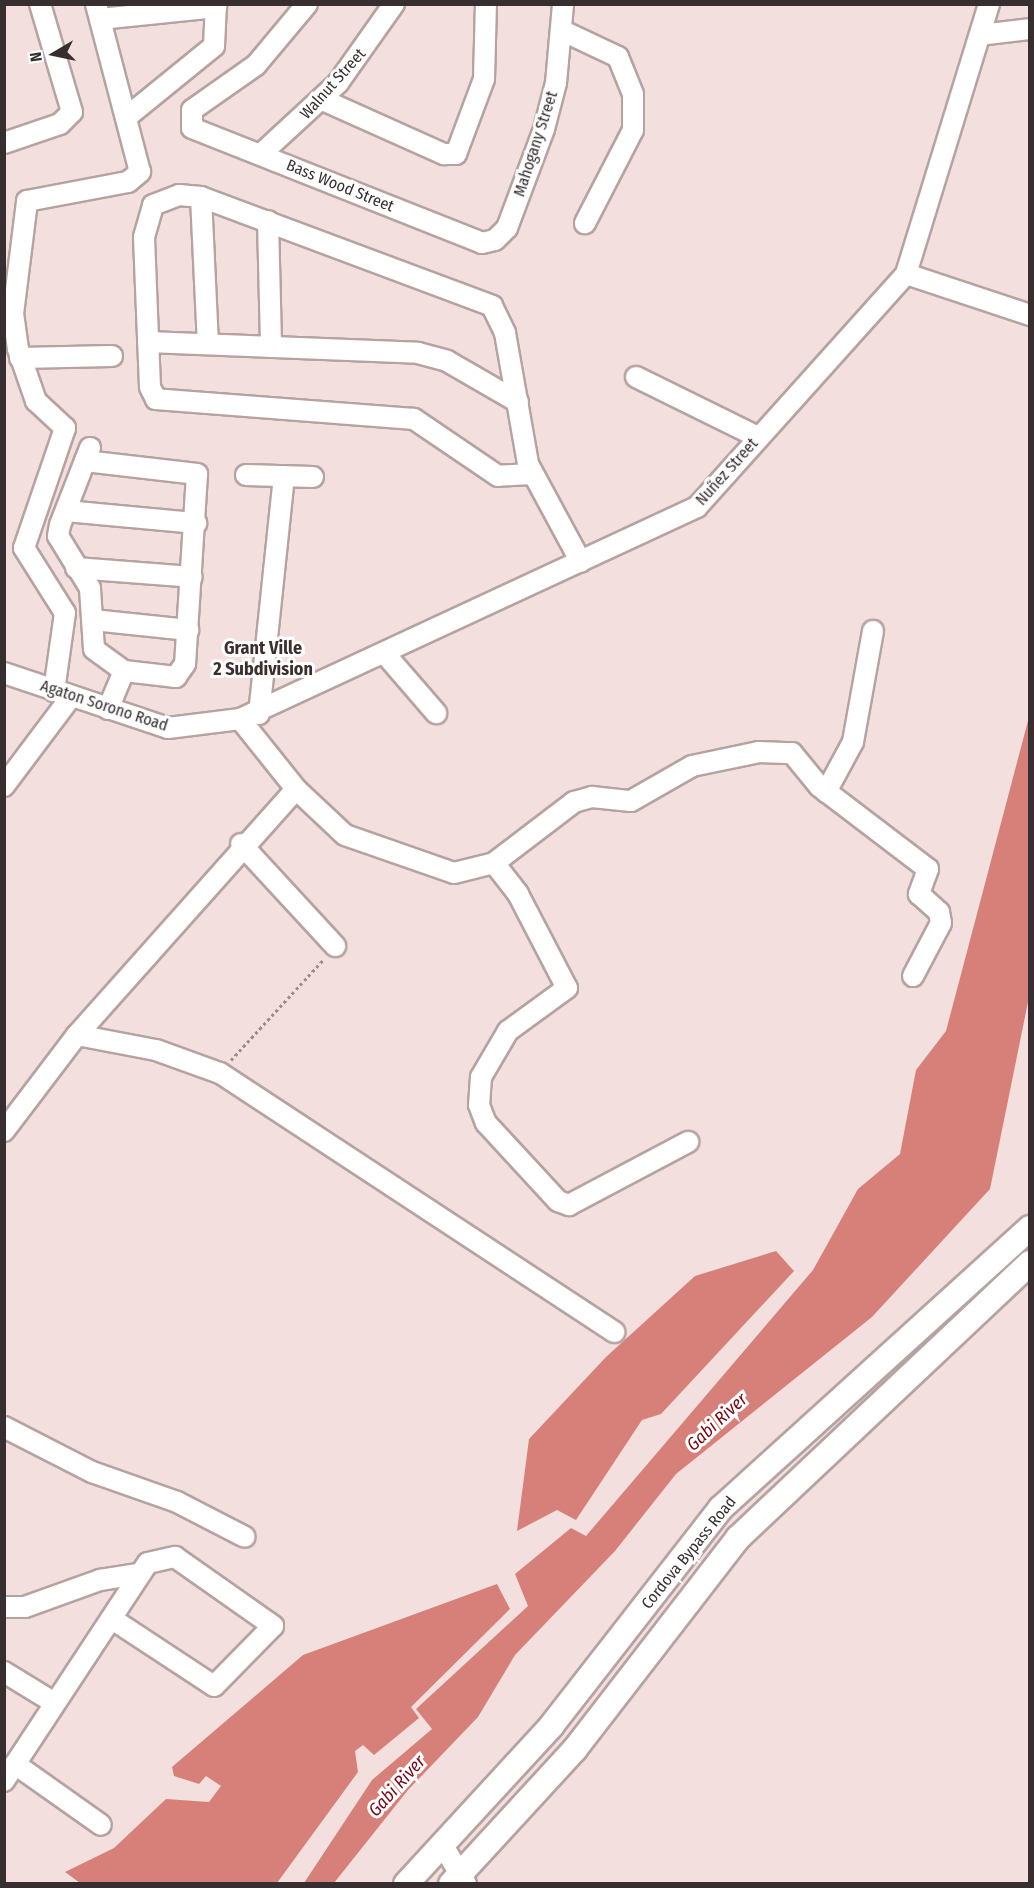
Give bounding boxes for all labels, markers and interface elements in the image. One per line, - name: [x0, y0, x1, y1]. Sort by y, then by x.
- north arrow: [24, 24, 84, 84]
- street label: Walnut Street: [296, 45, 370, 123]
- text: N: [26, 51, 46, 63]
- street label: Mahogany Street: [510, 89, 562, 199]
- street label: Bass Wood Street: [284, 156, 396, 216]
- street label: Nuñez Street: [692, 434, 762, 510]
- district label: Grant Ville 2 Subdivision: [213, 638, 313, 680]
- street label: Agaton Sorono Road: [38, 676, 170, 736]
- water label: Gabi River: [682, 1389, 752, 1455]
- street label: Cordova Bypass Road: [638, 1493, 740, 1613]
- water label: Gabi River: [364, 1751, 430, 1821]

